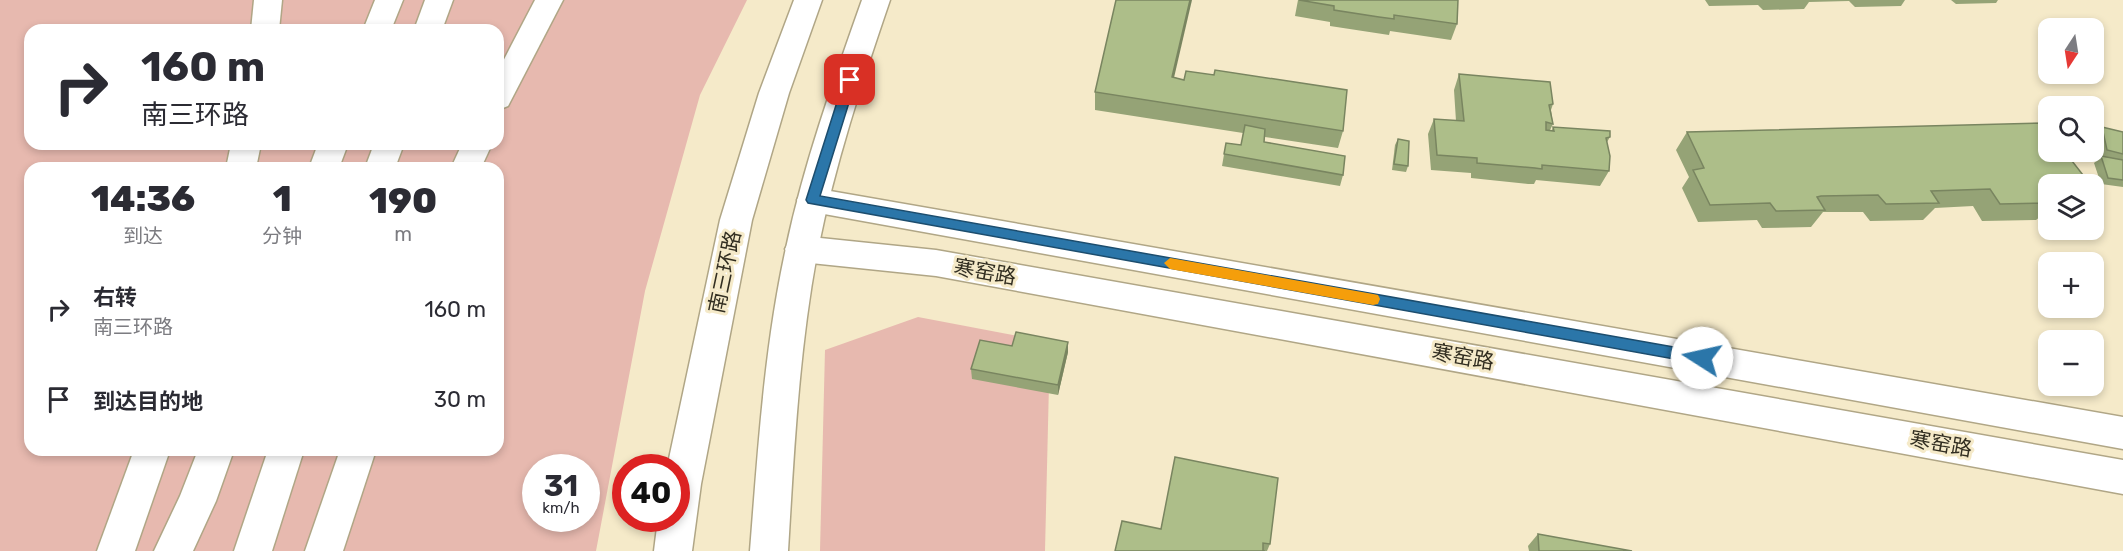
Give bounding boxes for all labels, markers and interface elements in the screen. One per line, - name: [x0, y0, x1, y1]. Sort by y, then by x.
- north arrow: [2038, 18, 2104, 84]
- map controls: [2038, 18, 2104, 396]
- text: 160 m: [141, 42, 265, 92]
- icon: right: [42, 48, 120, 126]
- pin: [824, 54, 875, 105]
- icon: arrive: [833, 63, 866, 96]
- button: search: [2038, 96, 2104, 162]
- text: 南三环路: [141, 99, 249, 131]
- button: layers: [2038, 174, 2104, 240]
- text: 14:36: [91, 177, 195, 220]
- text: 1: [273, 177, 292, 220]
- text: 190: [369, 179, 437, 222]
- text: m: [394, 222, 412, 246]
- text: 到达: [123, 224, 163, 248]
- text: 分钟: [262, 224, 302, 248]
- street label: 南三环路: [704, 228, 745, 316]
- button: +: [2038, 252, 2104, 318]
- street label: 寒窑路: [952, 254, 1018, 289]
- text: 右转: [93, 284, 137, 311]
- icon: right: [42, 293, 75, 326]
- text: 160 m: [424, 296, 486, 323]
- text: 南三环路: [93, 315, 173, 339]
- position arrow: [1670, 326, 1734, 390]
- button: −: [2038, 330, 2104, 396]
- street label: 寒窑路: [1430, 339, 1496, 374]
- icon: arrive: [42, 383, 75, 416]
- text: 30 m: [434, 386, 486, 413]
- text: 到达目的地: [93, 388, 203, 415]
- street label: 寒窑路: [1908, 426, 1974, 461]
- speed limit sign: 40: [612, 454, 690, 532]
- text: 31: [544, 468, 578, 504]
- text: km/h: [542, 499, 580, 517]

